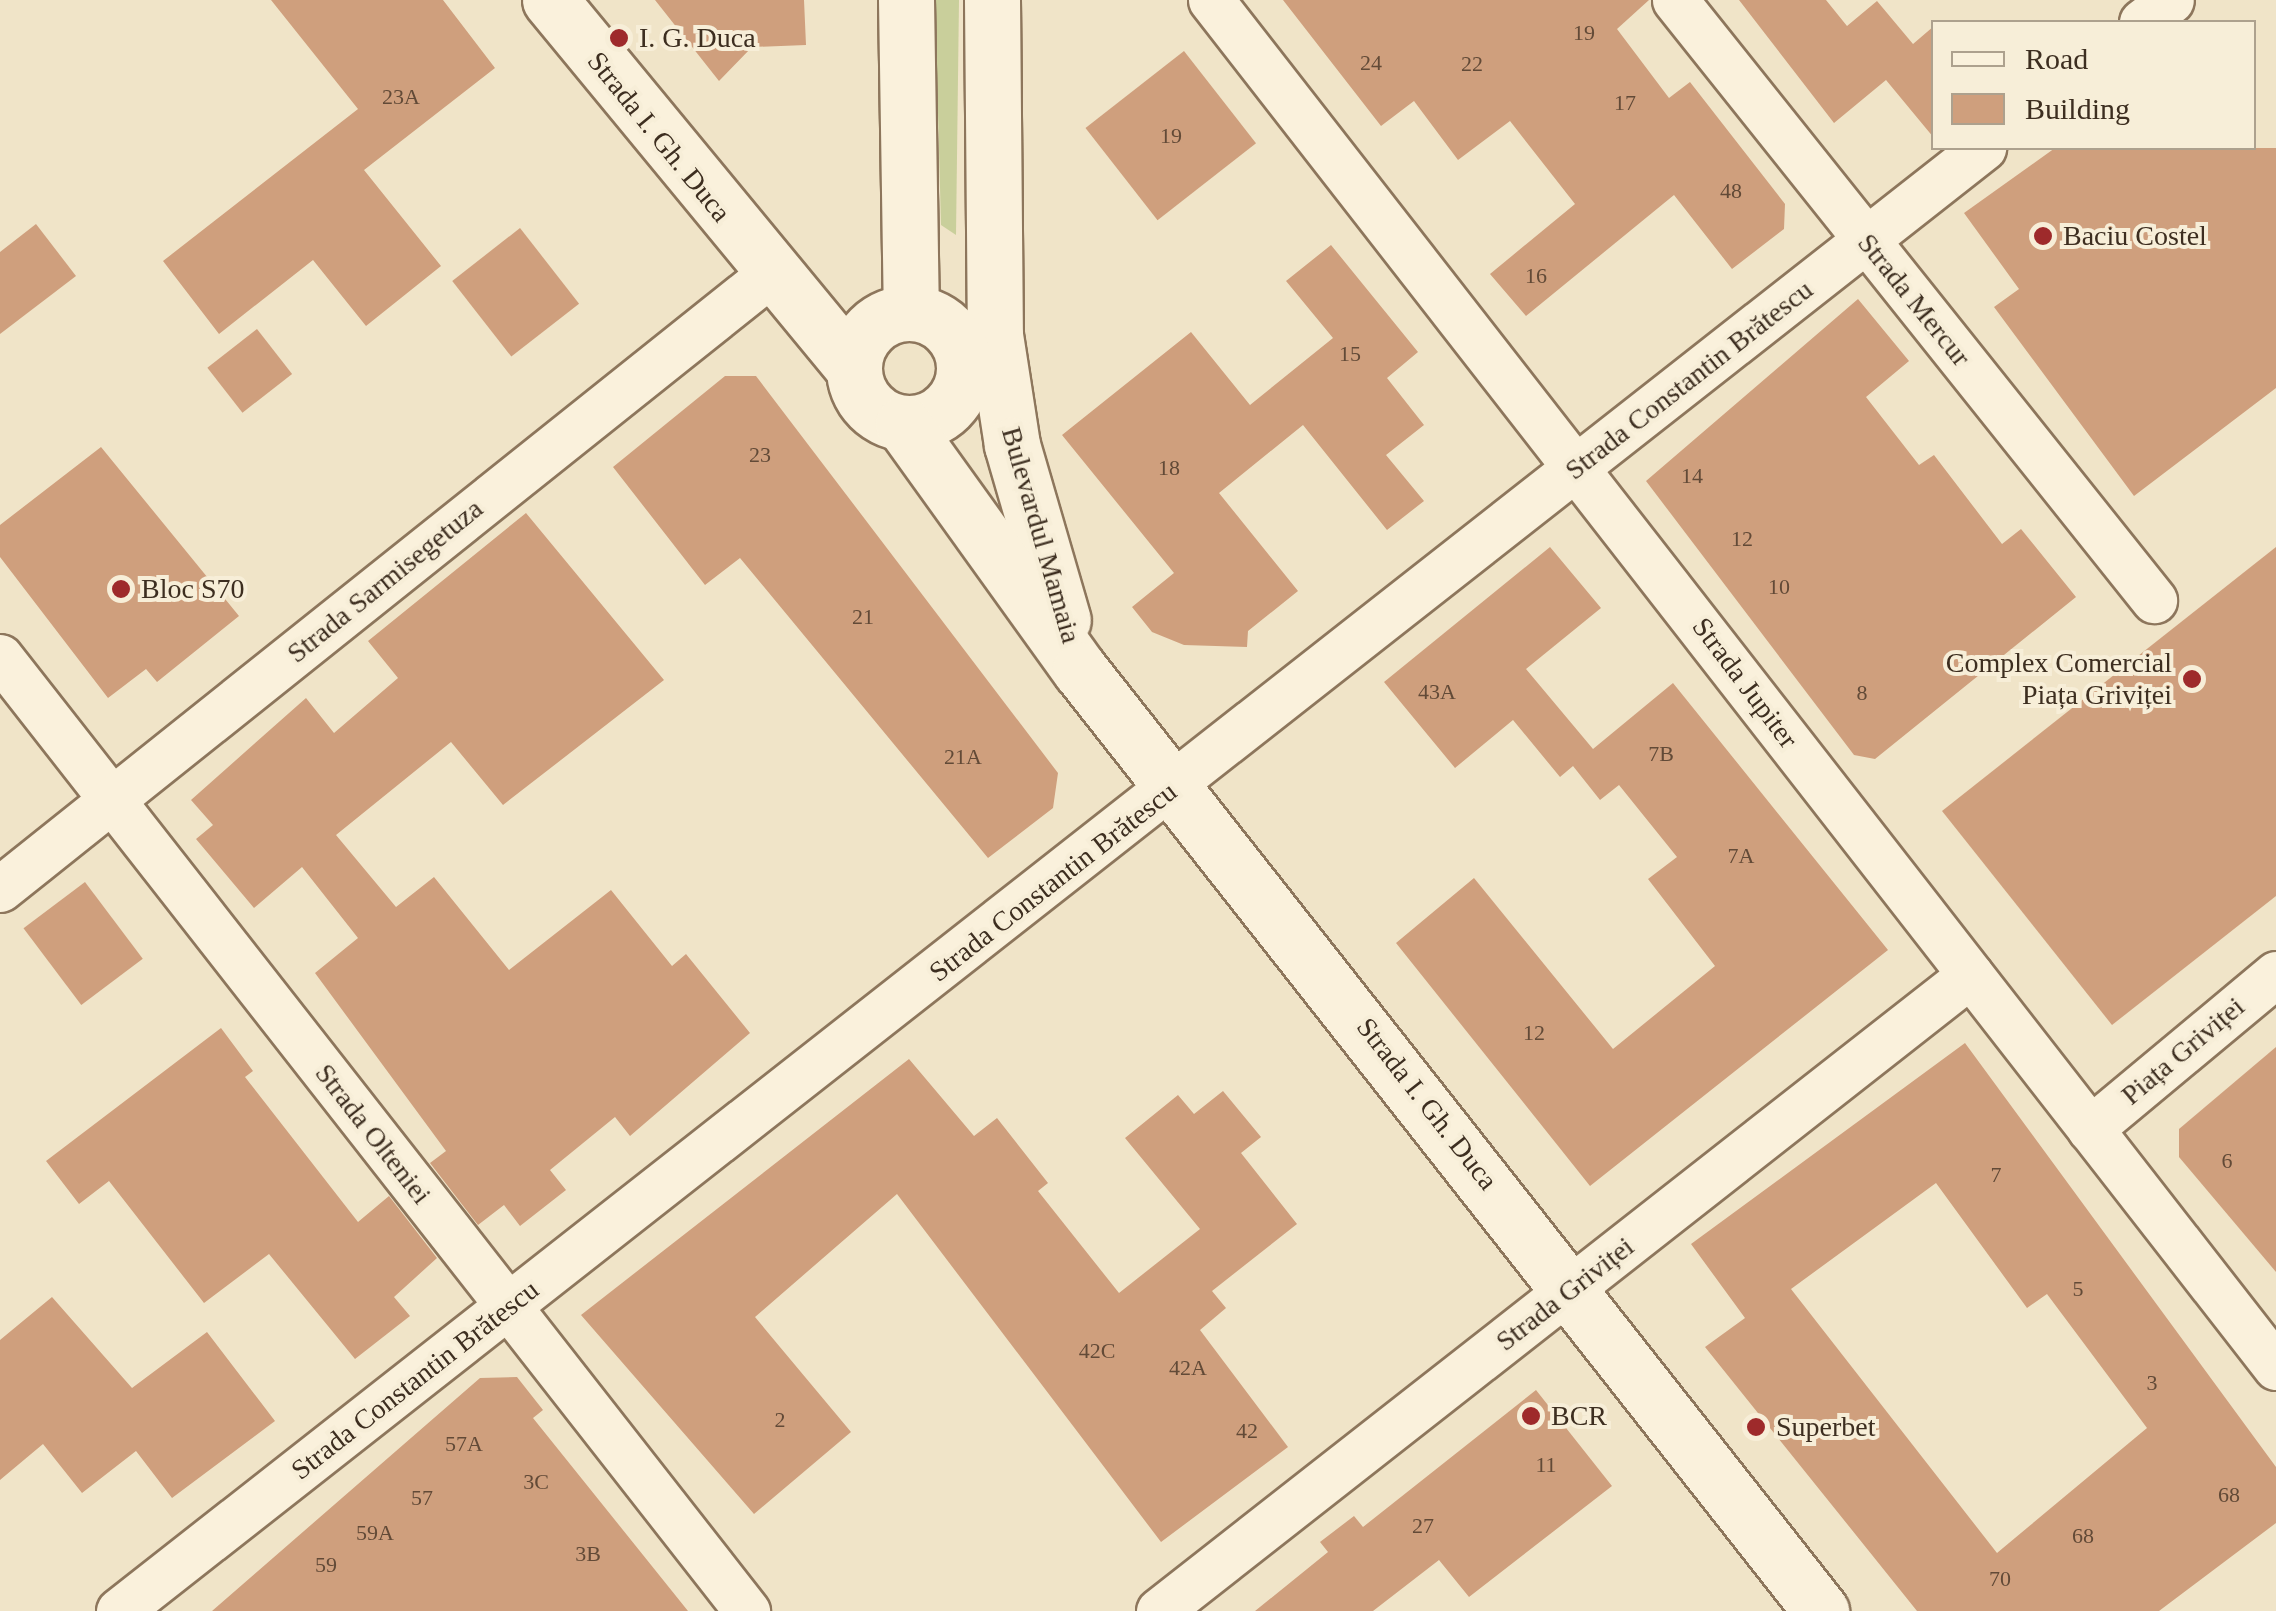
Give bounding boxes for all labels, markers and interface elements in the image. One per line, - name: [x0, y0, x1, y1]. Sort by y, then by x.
- house number: 19: [1573, 20, 1595, 46]
- legend: [1931, 20, 2256, 150]
- place label: I. G. Duca: [639, 21, 756, 55]
- marker: I. G. Duca: [608, 27, 630, 49]
- text: Road: [2025, 42, 2088, 75]
- street label: Strada I. Gh. Duca: [580, 45, 738, 229]
- house number: 24: [1360, 50, 1382, 76]
- house number: 22: [1461, 51, 1483, 77]
- house number: 23A: [382, 84, 420, 110]
- house number: 17: [1614, 90, 1636, 116]
- text: Building: [2025, 92, 2130, 125]
- house number: 19: [1160, 123, 1182, 149]
- house number: 48: [1720, 178, 1742, 204]
- place label: Baciu Costel: [2063, 219, 2207, 253]
- marker: Baciu Costel: [2032, 225, 2054, 247]
- street label: Strada Mercur: [1850, 227, 1978, 373]
- house number: 16: [1525, 263, 1547, 289]
- street label: Strada Constantin Brătescu: [1559, 273, 1819, 487]
- house number: 15: [1339, 341, 1361, 367]
- street label: Bulevardul Mamaia: [994, 423, 1088, 647]
- house number: 23: [749, 442, 771, 468]
- house number: 18: [1158, 455, 1180, 481]
- house number: 14: [1681, 463, 1703, 489]
- street label: Strada Sarmisegetuza: [280, 492, 490, 670]
- house number: 12: [1731, 526, 1753, 552]
- place label: Bloc S70: [141, 572, 244, 606]
- house number: 10: [1768, 574, 1790, 600]
- marker: Bloc S70: [110, 578, 132, 600]
- house number: 21: [852, 604, 874, 630]
- street label: Strada Jupiter: [1685, 611, 1805, 755]
- place label: Complex Comercial Piața Griviței: [1946, 646, 2172, 712]
- marker: Complex Comercial Piața Griviței: [2181, 668, 2203, 690]
- house number: 43A: [1418, 679, 1456, 705]
- house number: 8: [1856, 680, 1868, 706]
- house number: 7B: [1648, 741, 1674, 767]
- house number: 21A: [944, 744, 982, 770]
- street label: Strada Constantin Brătescu: [923, 775, 1183, 989]
- house number: 7A: [1728, 843, 1754, 869]
- street label: Piața Griviței: [2115, 990, 2251, 1112]
- street label: Strada I. Gh. Duca: [1349, 1011, 1505, 1197]
- house number: 12: [1523, 1020, 1545, 1046]
- street label: Strada Olteniei: [308, 1057, 438, 1211]
- house number: 6: [2222, 1148, 2232, 1174]
- house number: 7: [1990, 1162, 2002, 1188]
- street label: Strada Griviței: [1489, 1230, 1641, 1358]
- street label: Strada Constantin Brătescu: [285, 1273, 545, 1487]
- house number: 5: [2072, 1276, 2084, 1302]
- house number: 42C: [1079, 1338, 1115, 1364]
- house number: 42A: [1169, 1355, 1207, 1381]
- house number: 3: [2146, 1370, 2158, 1396]
- place label: BCR: [1551, 1399, 1607, 1433]
- marker: BCR: [1520, 1405, 1542, 1427]
- house number: 2: [774, 1407, 786, 1433]
- place label: Superbet: [1776, 1410, 1876, 1444]
- marker: Superbet: [1745, 1416, 1767, 1438]
- house number: 42: [1236, 1418, 1258, 1444]
- house number: 57A: [445, 1431, 483, 1457]
- house number: 11: [1535, 1452, 1557, 1478]
- house number: 3C: [523, 1469, 549, 1495]
- house number: 68: [2218, 1482, 2240, 1508]
- house number: 57: [411, 1485, 433, 1511]
- house number: 27: [1412, 1513, 1434, 1539]
- house number: 59A: [356, 1520, 394, 1546]
- house number: 68: [2072, 1523, 2094, 1549]
- house number: 3B: [575, 1541, 601, 1567]
- house number: 59: [315, 1552, 337, 1578]
- house number: 70: [1989, 1566, 2011, 1592]

